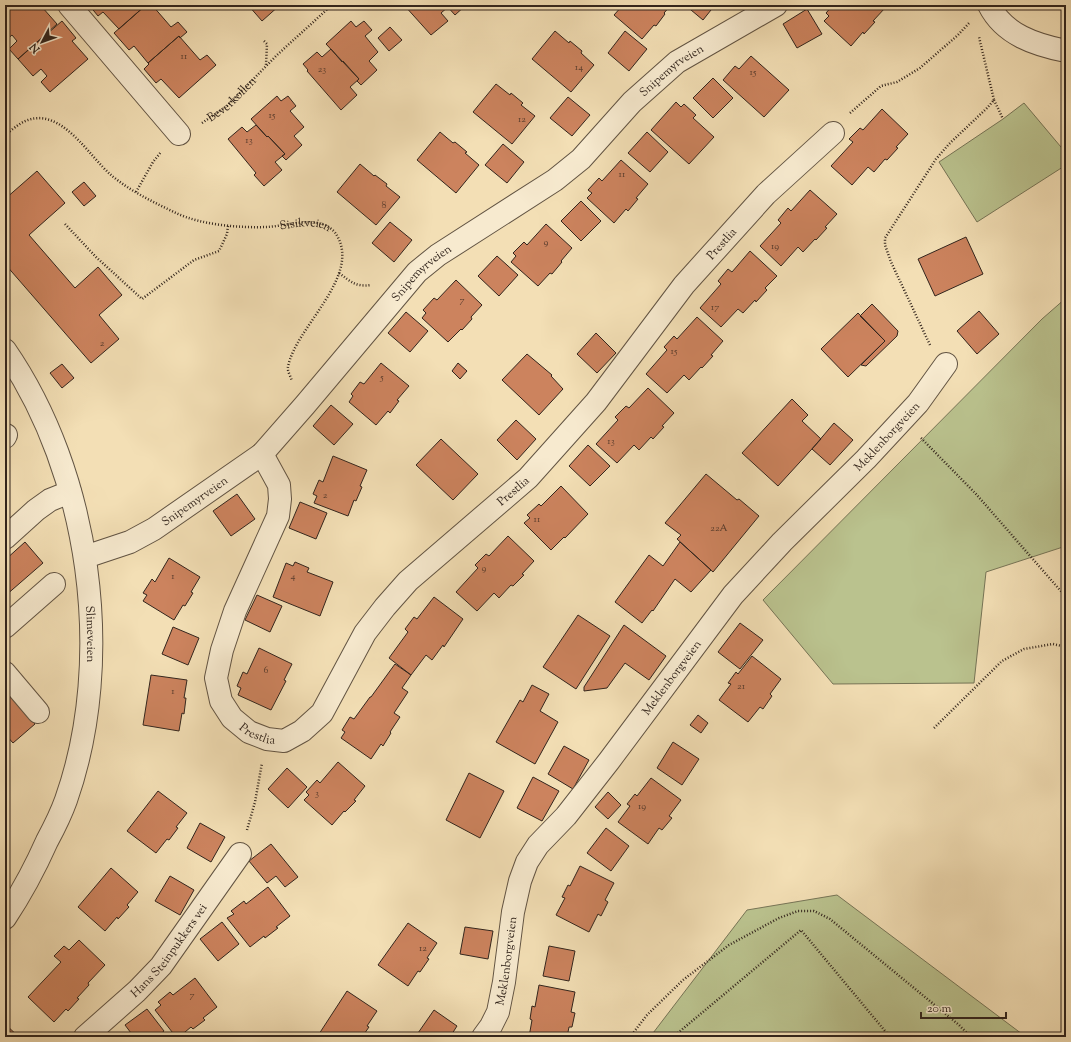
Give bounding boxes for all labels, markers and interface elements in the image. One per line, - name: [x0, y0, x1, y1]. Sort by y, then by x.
- north arrow: [22, 22, 62, 62]
- text: N: [26, 39, 45, 57]
- street label: Snipemyrveien: [636, 40, 707, 101]
- house number: 11: [181, 49, 188, 64]
- house number: 14: [575, 60, 583, 75]
- house number: 23: [318, 62, 326, 77]
- house number: 15: [750, 65, 757, 80]
- street label: Beverkollen: [204, 73, 261, 127]
- house number: 15: [269, 108, 276, 123]
- house number: 12: [518, 112, 526, 127]
- house number: 13: [245, 133, 253, 148]
- house number: 11: [619, 167, 626, 182]
- house number: 8: [382, 198, 387, 213]
- street label: Sisikveien: [278, 214, 335, 237]
- street label: Prestlia: [703, 224, 742, 264]
- house number: 9: [544, 235, 549, 250]
- house number: 19: [771, 239, 779, 254]
- street label: Snipemyrveien: [388, 240, 456, 306]
- house number: 7: [459, 293, 465, 308]
- house number: 17: [711, 300, 719, 315]
- house number: 2: [100, 336, 105, 351]
- house number: 15: [671, 344, 678, 359]
- house number: 5: [379, 370, 384, 385]
- street label: Meklenborgveien: [850, 398, 925, 476]
- house number: 13: [607, 434, 615, 449]
- street label: Snipemyrveien: [158, 472, 232, 531]
- street label: Prestlia: [493, 472, 534, 511]
- house number: 2: [323, 488, 328, 503]
- house number: 11: [534, 512, 541, 527]
- house number: 22A: [710, 521, 728, 536]
- house number: 9: [482, 561, 487, 576]
- house number: 1: [171, 569, 175, 584]
- house number: 4: [290, 569, 296, 584]
- street label: Slimeveien: [80, 605, 99, 663]
- street label: Meklenborgveien: [638, 637, 706, 720]
- house number: 6: [264, 663, 269, 678]
- house number: 21: [737, 679, 746, 694]
- house number: 1: [171, 684, 175, 699]
- street label: Prestlia: [235, 719, 277, 750]
- house number: 3: [315, 786, 319, 801]
- house number: 19: [638, 799, 646, 814]
- street label: Hans Steinpukkers vei: [127, 900, 213, 1003]
- street label: Meklenborgveien: [491, 915, 522, 1007]
- house number: 12: [419, 941, 427, 956]
- house number: 7: [189, 988, 195, 1003]
- scale bar: [921, 994, 1006, 1020]
- text: 20 m: [927, 1000, 952, 1018]

